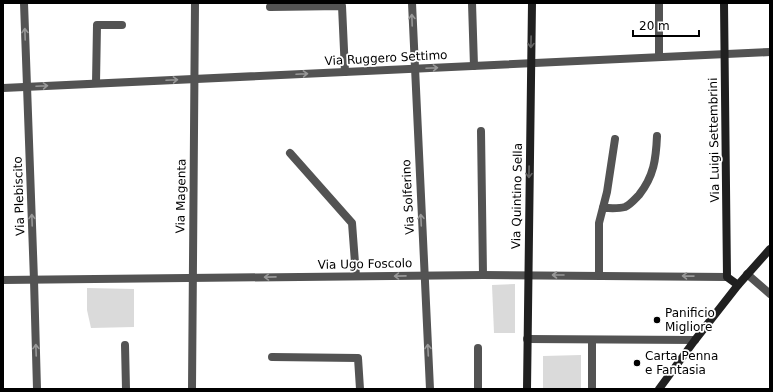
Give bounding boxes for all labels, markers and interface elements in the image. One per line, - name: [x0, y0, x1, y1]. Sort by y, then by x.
- scale bar: [633, 12, 699, 38]
- one-way arrow: [409, 14, 416, 27]
- text: 20 m: [639, 19, 670, 33]
- one-way arrow: [21, 28, 29, 41]
- one-way arrow: [527, 35, 535, 48]
- street label: Via Ruggero Settimo: [324, 48, 448, 68]
- one-way arrow: [425, 64, 438, 72]
- one-way arrow: [295, 70, 308, 77]
- one-way arrow: [165, 76, 178, 84]
- street label: Via Luigi Settembrini: [706, 77, 722, 203]
- one-way arrow: [35, 82, 48, 90]
- street label: Via Quintino Sella: [509, 143, 525, 249]
- street label: Via Plebiscito: [11, 156, 27, 236]
- street label: Via Magenta: [173, 158, 189, 234]
- street label: Via Solferino: [399, 159, 417, 235]
- one-way arrow: [525, 165, 533, 178]
- one-way arrow: [28, 214, 36, 227]
- one-way arrow: [418, 214, 425, 227]
- street label: Via Ugo Foscolo: [318, 256, 412, 272]
- one-way arrow: [552, 271, 565, 279]
- one-way arrow: [394, 272, 407, 280]
- one-way arrow: [682, 272, 695, 280]
- one-way arrow: [264, 273, 277, 281]
- place label: Panificio Migliore: [665, 306, 715, 334]
- marker: Panificio Migliore: [652, 315, 662, 325]
- one-way arrow: [32, 344, 40, 357]
- one-way arrow: [424, 344, 431, 357]
- place label: Carta Penna e Fantasia: [645, 349, 718, 377]
- marker: Carta Penna e Fantasia: [632, 358, 642, 368]

